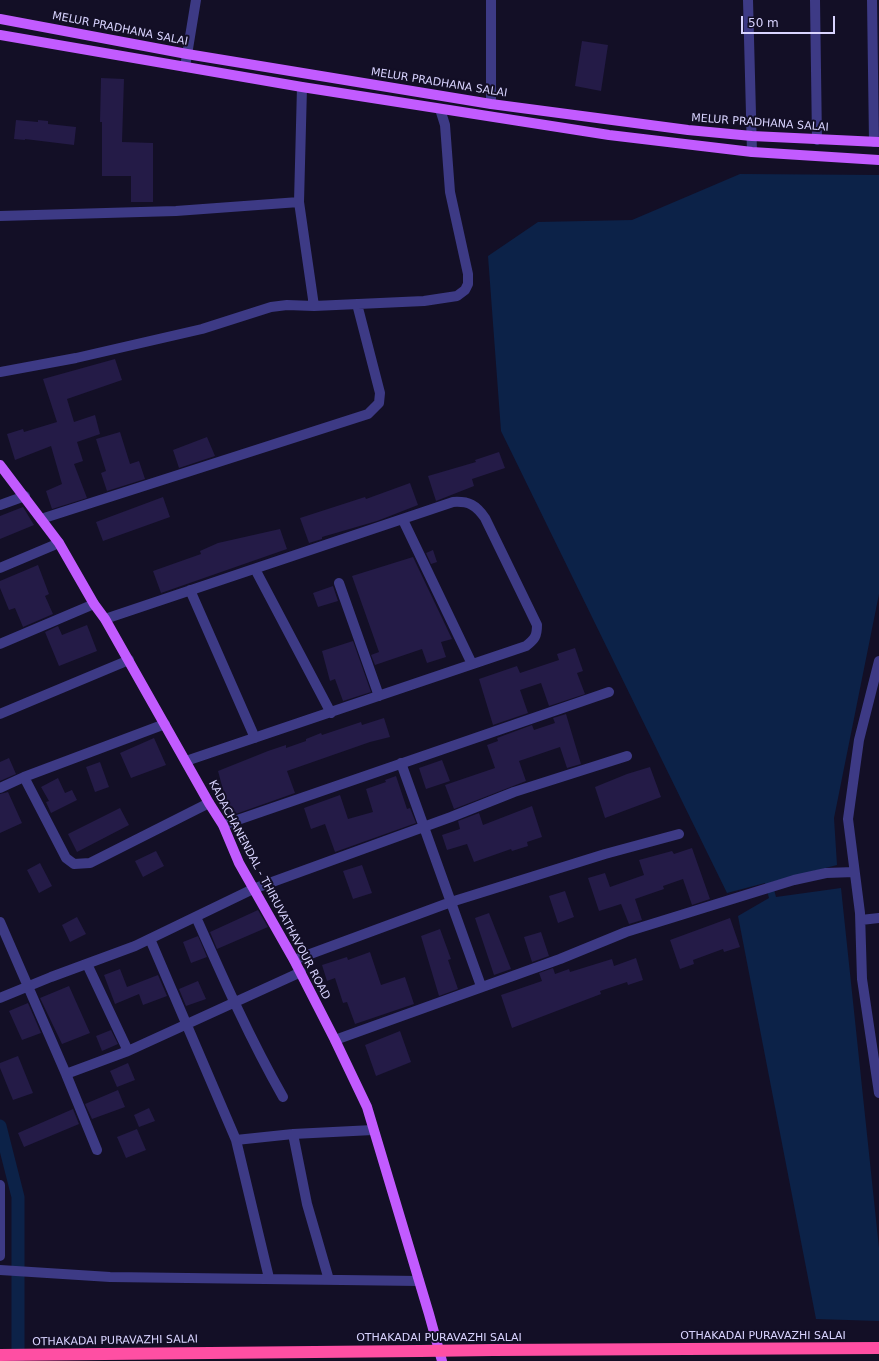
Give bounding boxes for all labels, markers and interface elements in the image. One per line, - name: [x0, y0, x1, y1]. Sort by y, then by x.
- scale bar: [743, 8, 837, 34]
- street label: MELUR PRADHANA SALAI: [51, 9, 189, 49]
- text: 50 m: [748, 16, 779, 30]
- street label: MELUR PRADHANA SALAI: [370, 66, 508, 100]
- street label: MELUR PRADHANA SALAI: [691, 112, 829, 134]
- street label: KADACHANENDAL - THIRUVATHAVOUR ROAD: [205, 778, 333, 1002]
- street label: OTHAKADAI PURAVAZHI SALAI: [680, 1329, 846, 1343]
- street label: OTHAKADAI PURAVAZHI SALAI: [356, 1331, 522, 1345]
- street label: OTHAKADAI PURAVAZHI SALAI: [32, 1333, 198, 1349]

